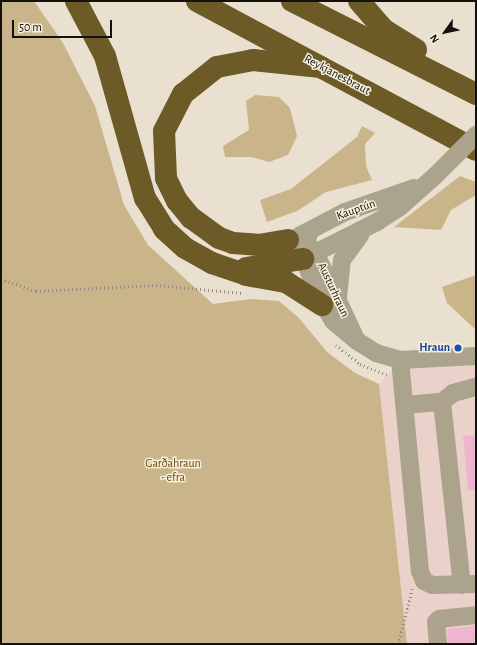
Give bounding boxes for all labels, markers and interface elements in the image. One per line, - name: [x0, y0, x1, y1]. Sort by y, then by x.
- scale bar: [14, 12, 114, 38]
- north arrow: [425, 12, 465, 52]
- text: 50 m: [19, 21, 42, 33]
- text: N: [428, 33, 441, 45]
- street label: Reykjanesbraut: [302, 52, 372, 98]
- street label: Kauptún: [335, 196, 377, 224]
- street label: Austurhraun: [314, 260, 352, 320]
- place label: Hraun: [419, 341, 450, 355]
- marker: Hraun: [453, 343, 463, 353]
- park label: Garðahraun - efra: [145, 457, 201, 485]

